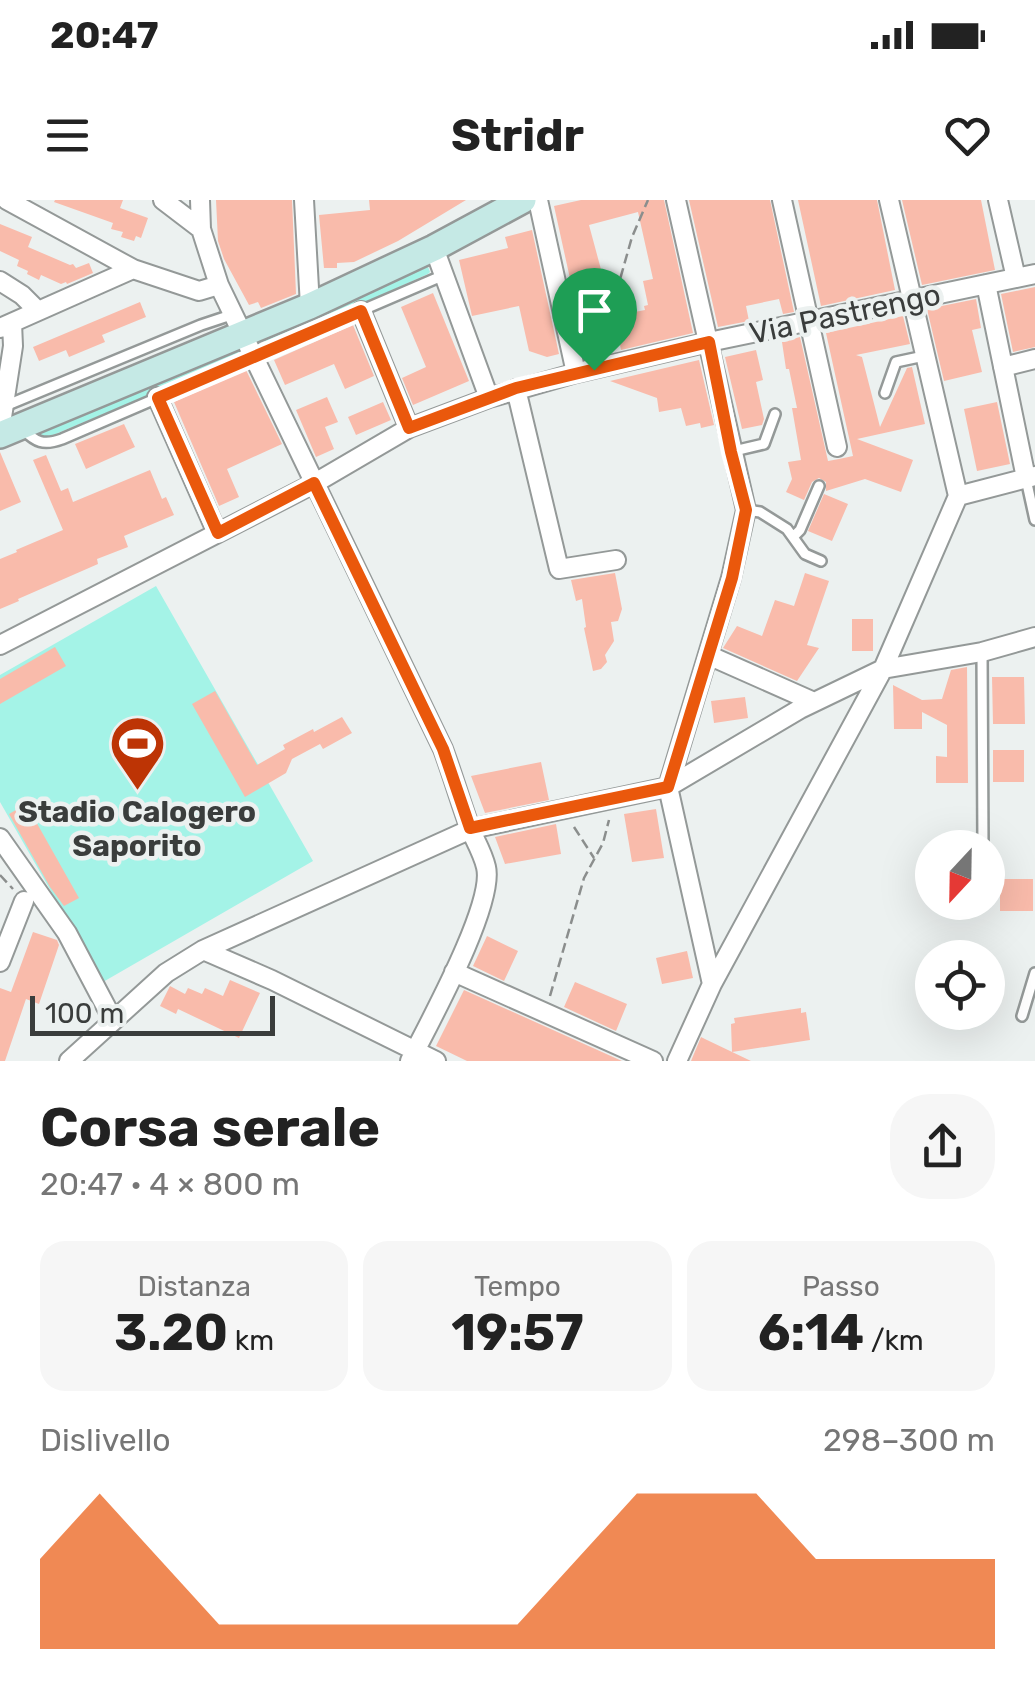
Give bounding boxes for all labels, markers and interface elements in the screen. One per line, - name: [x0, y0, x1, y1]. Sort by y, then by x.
- text: 20:47: [50, 12, 158, 58]
- icon: menu: [40, 108, 95, 163]
- icon: heart: [940, 108, 995, 163]
- text: Stridr: [451, 109, 584, 162]
- pin: [552, 268, 637, 371]
- street label: Via Pastrengo: [746, 276, 944, 352]
- icon: arrive: [567, 283, 622, 338]
- sports icon: Stadio Calogero Saporito: [107, 714, 167, 793]
- place label: Stadio Calogero Saporito: [18, 794, 256, 864]
- north arrow: [915, 830, 1005, 920]
- map controls: [915, 830, 1005, 1030]
- button: locate: [915, 940, 1005, 1030]
- scale bar: [30, 991, 275, 1036]
- text: 100 m: [45, 997, 124, 1030]
- button: share: [890, 1094, 995, 1199]
- text: Corsa serale: [40, 1095, 380, 1160]
- text: 20:47 · 4 × 800 m: [40, 1165, 300, 1203]
- text: Distanza: [137, 1270, 251, 1303]
- text: Tempo: [474, 1270, 561, 1303]
- text: Passo: [802, 1270, 880, 1303]
- text: 3.20: [114, 1303, 228, 1363]
- text: 19:57: [451, 1303, 584, 1363]
- text: 6:14: [758, 1303, 864, 1363]
- text: km: [228, 1324, 274, 1357]
- text: /km: [864, 1324, 924, 1357]
- text: Dislivello: [40, 1421, 171, 1459]
- text: 298–300 m: [823, 1421, 995, 1459]

